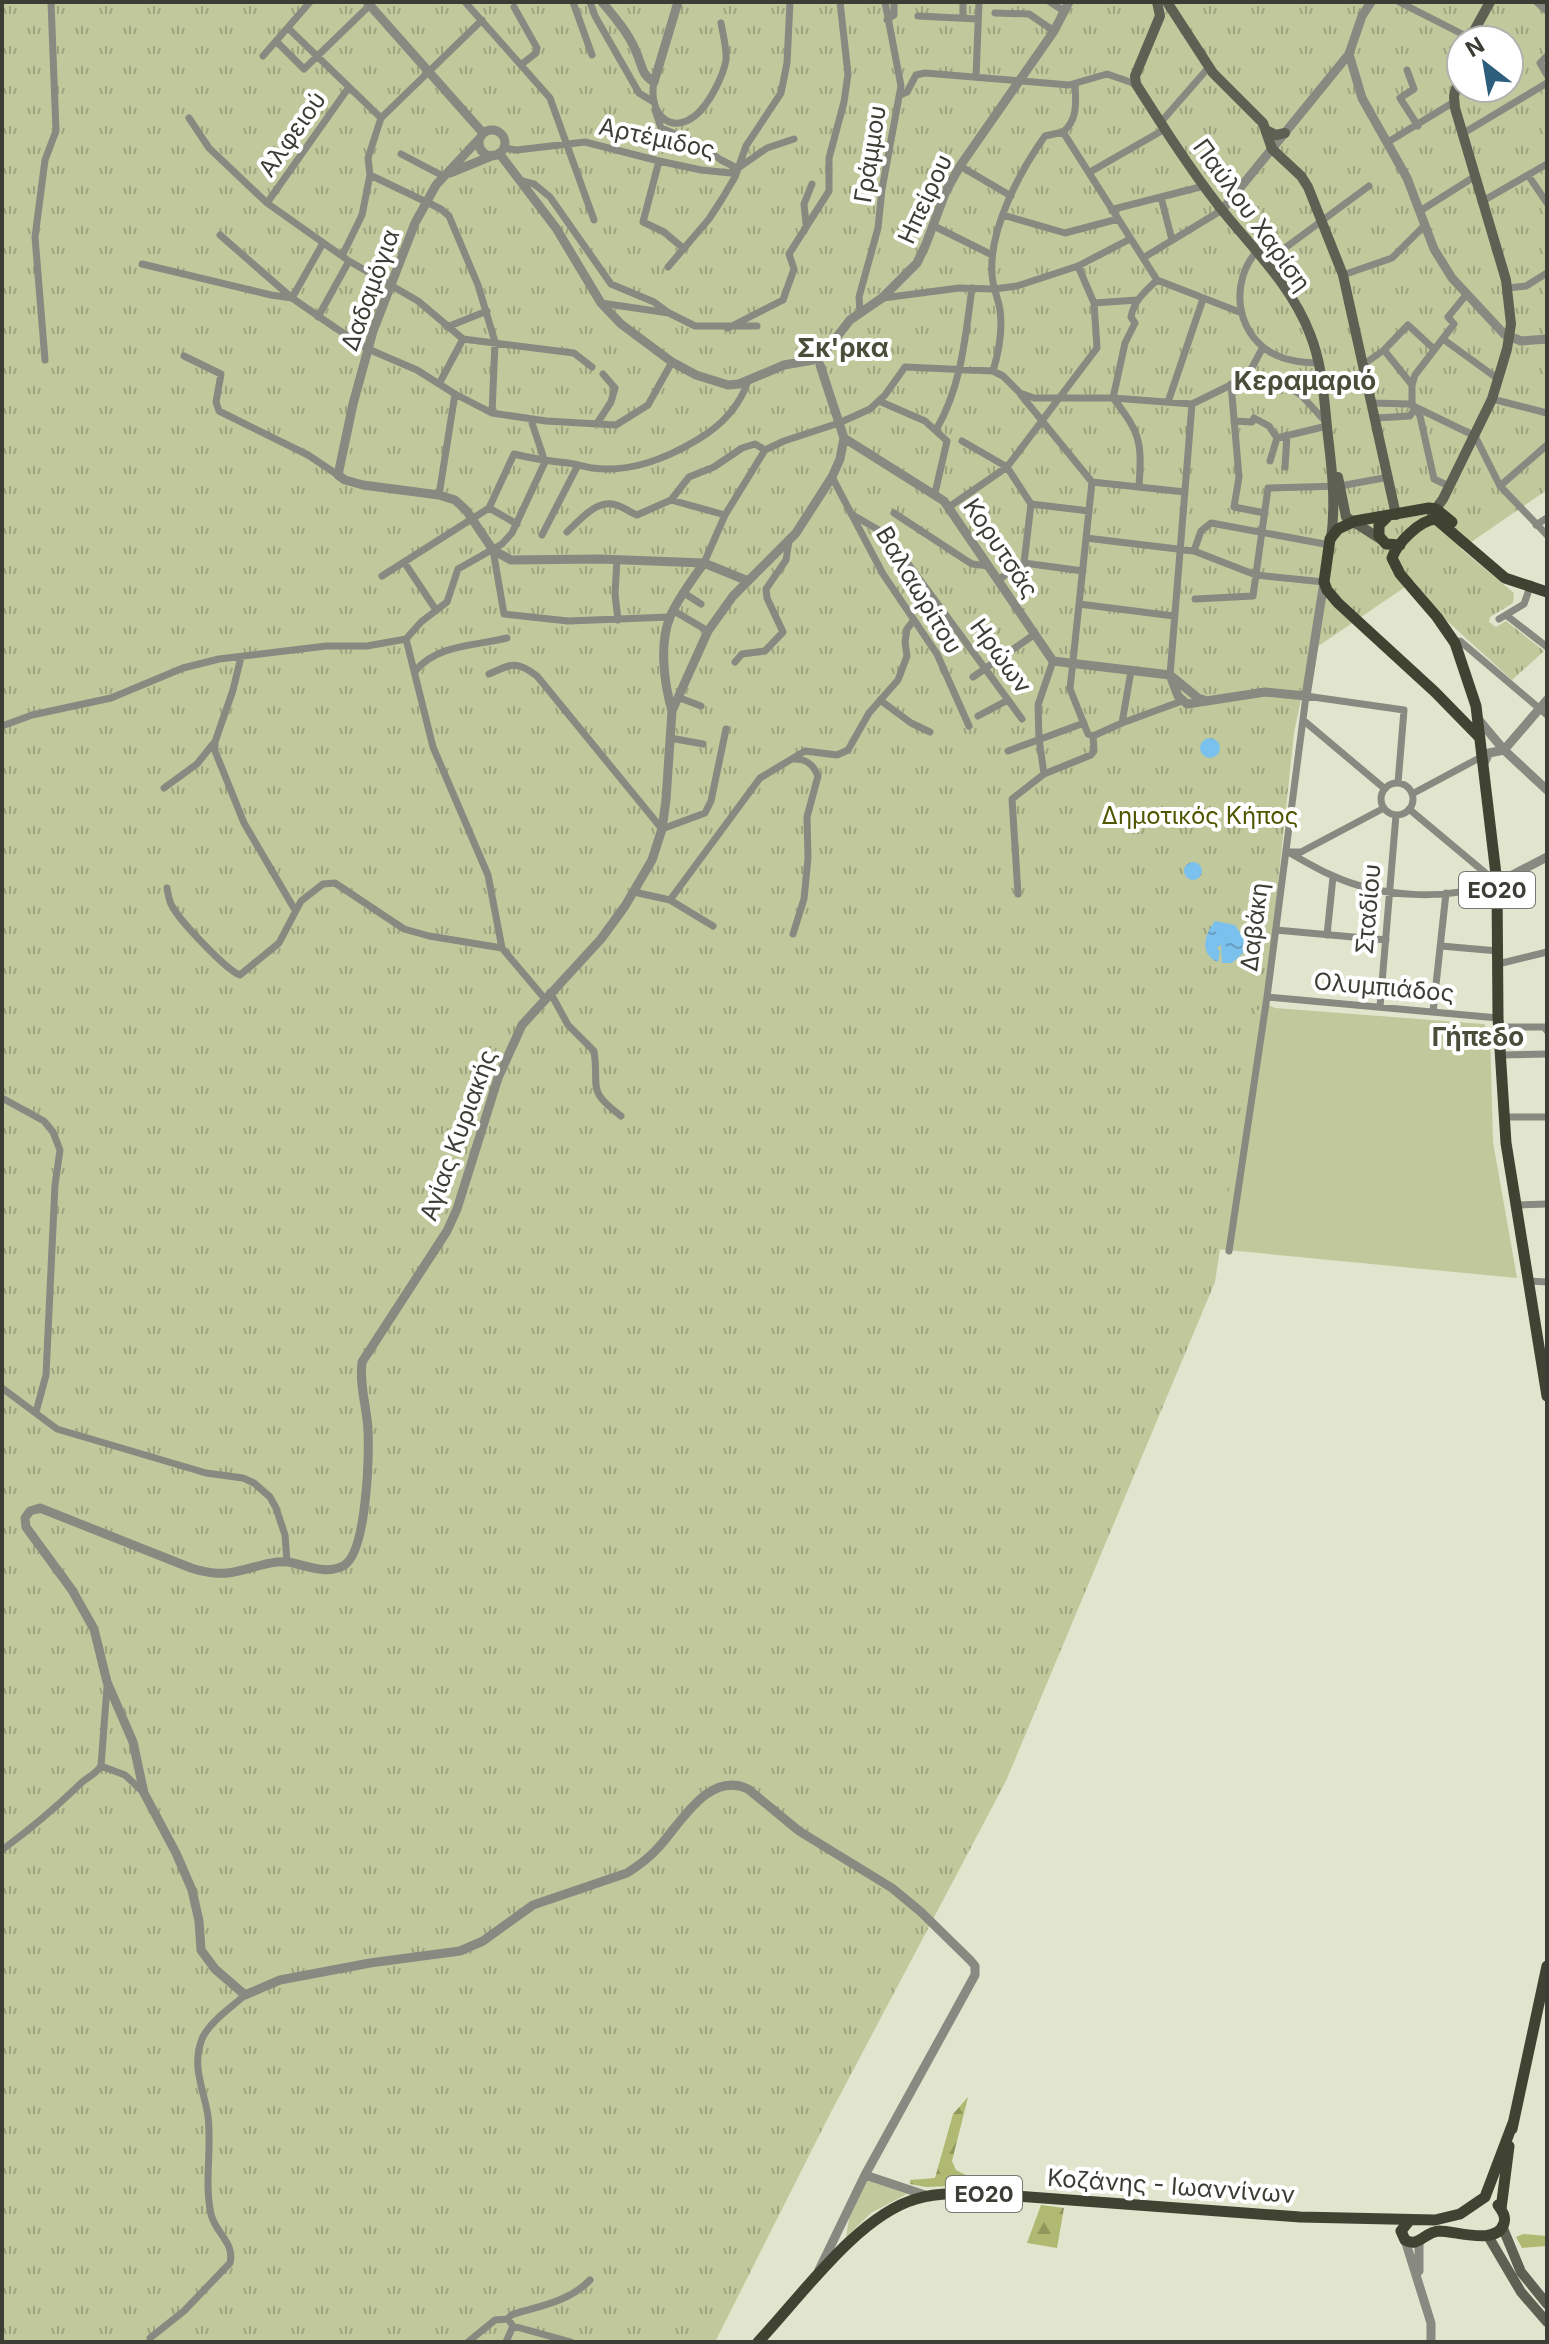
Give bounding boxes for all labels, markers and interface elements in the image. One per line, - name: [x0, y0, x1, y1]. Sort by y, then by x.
- north arrow: [1445, 24, 1525, 104]
- text: N: [1461, 31, 1489, 62]
- street label: Αλφειού: [252, 86, 332, 182]
- street label: Γράμμου: [848, 103, 892, 205]
- street label: Αρτέμιδος: [596, 112, 718, 164]
- street label: Παύλου Χαρίση: [1187, 133, 1317, 297]
- street label: Ηπείρου: [892, 150, 958, 248]
- street label: Δαδαμόγια: [335, 225, 405, 355]
- district label: Σκ'ρκα: [797, 332, 889, 363]
- district label: Κεραμαριό: [1234, 365, 1376, 396]
- street label: Κορυτσάς: [957, 493, 1045, 603]
- street label: Βαλαωρίτου: [870, 521, 968, 659]
- street label: Ηρώων: [964, 613, 1038, 699]
- park label: Δημοτικός Κήπος: [1102, 801, 1298, 830]
- street label: Σταδίου: [1350, 862, 1386, 956]
- road number: ΕΟ20: [1459, 872, 1535, 908]
- street label: Δαβάκη: [1234, 881, 1274, 973]
- street label: Ολυμπιάδος: [1312, 966, 1456, 1008]
- district label: Γήπεδο: [1432, 1021, 1524, 1052]
- street label: Αγίας Κυριακής: [414, 1046, 502, 1224]
- street label: Κοζάνης - Ιωαννίνων: [1046, 2163, 1296, 2209]
- road number: ΕΟ20: [946, 2176, 1022, 2212]

